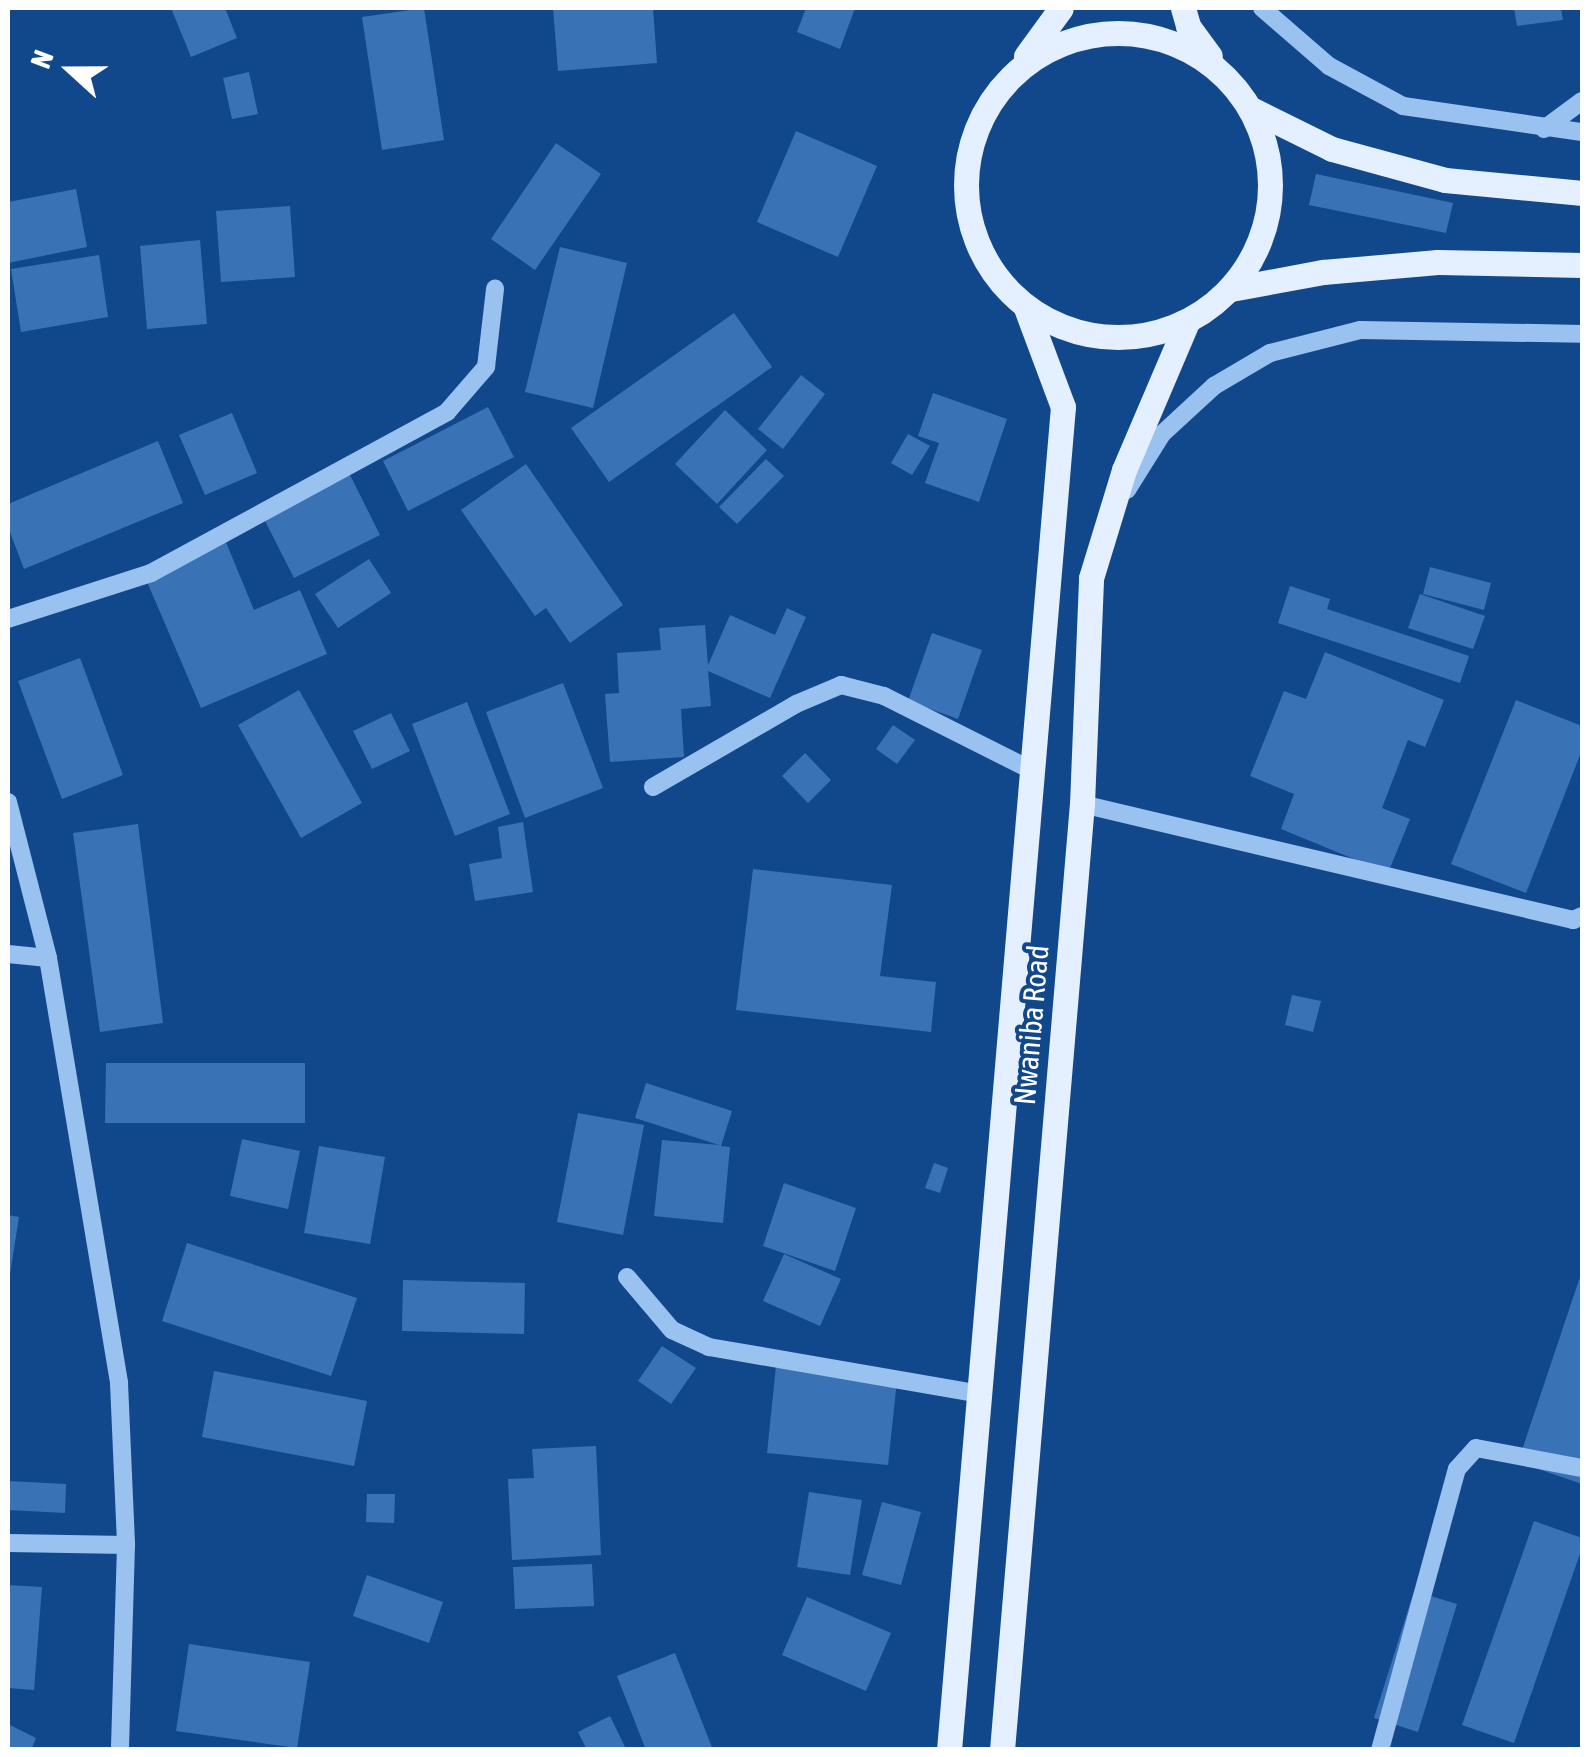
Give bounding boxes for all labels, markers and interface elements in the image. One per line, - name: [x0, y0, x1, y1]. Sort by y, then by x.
- north arrow: [20, 20, 120, 120]
- text: N: [24, 46, 60, 73]
- street label: Nwaniba Road: [1006, 944, 1056, 1106]

